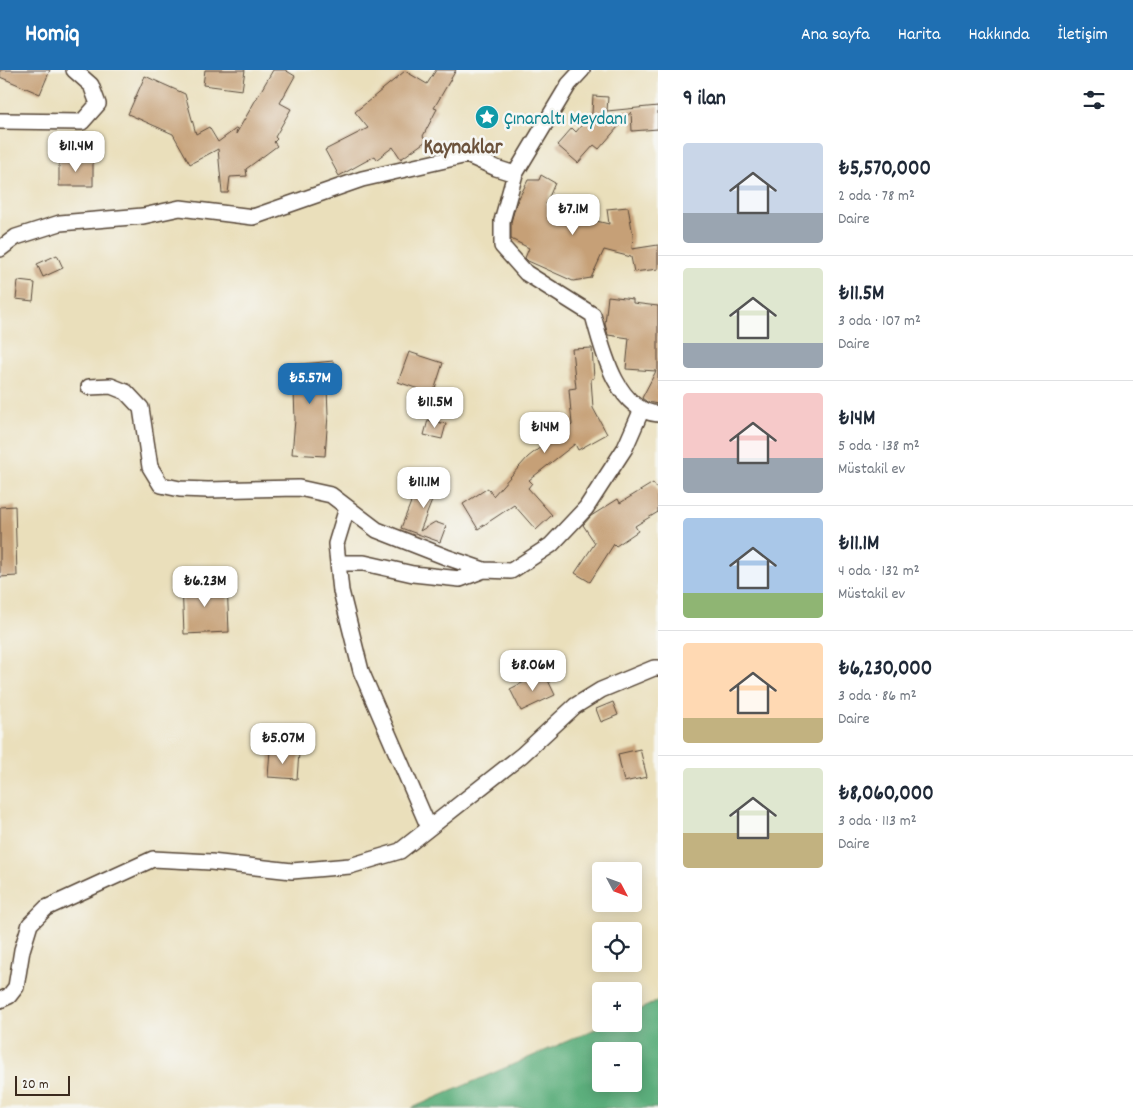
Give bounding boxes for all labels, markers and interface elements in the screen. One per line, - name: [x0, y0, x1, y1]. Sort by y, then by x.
- text: Homiq: [25, 18, 80, 52]
- text: Ana sayfa: [801, 23, 870, 48]
- text: Harita: [898, 23, 940, 48]
- text: Hakkında: [968, 23, 1029, 48]
- text: İletişim: [1057, 23, 1108, 48]
- text: 9 ilan: [683, 85, 726, 115]
- icon: filters: [1080, 86, 1108, 114]
- place icon: Çınaraltı Meydanı: [474, 104, 500, 130]
- place label: Çınaraltı Meydanı: [504, 107, 627, 134]
- pin: ₺11.4M: [35, 131, 117, 173]
- district label: Kaynaklar: [424, 134, 504, 164]
- text: ₺11.4M: [59, 135, 93, 158]
- text: ₺5,570,000: [838, 155, 931, 185]
- icon: home: [723, 163, 783, 223]
- text: 2 oda · 78 m²: [838, 185, 915, 208]
- pin: ₺7.1M: [538, 194, 608, 236]
- text: ₺7.1M: [558, 198, 588, 221]
- text: Daire: [838, 208, 870, 231]
- text: ₺11.5M: [838, 280, 884, 310]
- icon: home: [723, 288, 783, 348]
- text: 3 oda · 107 m²: [838, 310, 921, 333]
- text: Daire: [838, 333, 870, 356]
- pin: ₺5.57M: [269, 362, 351, 405]
- text: ₺5.57M: [289, 367, 331, 390]
- pin: ₺11.5M: [394, 386, 476, 429]
- text: ₺11.5M: [417, 391, 453, 414]
- text: ₺14M: [838, 405, 875, 435]
- pin: ₺14M: [515, 412, 575, 454]
- icon: home: [723, 413, 783, 473]
- text: ₺14M: [531, 416, 559, 439]
- text: 5 oda · 138 m²: [838, 435, 920, 458]
- text: Müstakil ev: [838, 458, 905, 481]
- pin: ₺11.1M: [383, 466, 465, 509]
- text: ₺11.1M: [408, 471, 440, 494]
- text: ₺11.1M: [838, 530, 879, 560]
- icon: home: [723, 538, 783, 598]
- text: 4 oda · 132 m²: [838, 560, 920, 583]
- pin: ₺6.23M: [164, 566, 246, 608]
- text: ₺6.23M: [184, 570, 226, 593]
- text: Müstakil ev: [838, 583, 905, 606]
- pin: ₺8.06M: [492, 650, 574, 692]
- text: ₺8.06M: [511, 654, 555, 677]
- text: ₺6,230,000: [838, 655, 932, 685]
- icon: home: [723, 663, 783, 723]
- text: 3 oda · 86 m²: [838, 685, 917, 708]
- text: Daire: [838, 708, 870, 731]
- pin: ₺5.07M: [242, 722, 324, 765]
- text: ₺5.07M: [261, 727, 305, 750]
- text: ₺8,060,000: [838, 780, 934, 810]
- icon: home: [723, 788, 783, 848]
- text: 3 oda · 113 m²: [838, 810, 916, 833]
- text: Daire: [838, 833, 870, 856]
- north arrow: [592, 862, 642, 912]
- map controls: [592, 862, 642, 1092]
- button: locate: [592, 922, 642, 972]
- button: +: [592, 982, 642, 1032]
- button: −: [592, 1042, 642, 1092]
- scale bar: [15, 1073, 70, 1096]
- text: 20 m: [22, 1075, 49, 1095]

